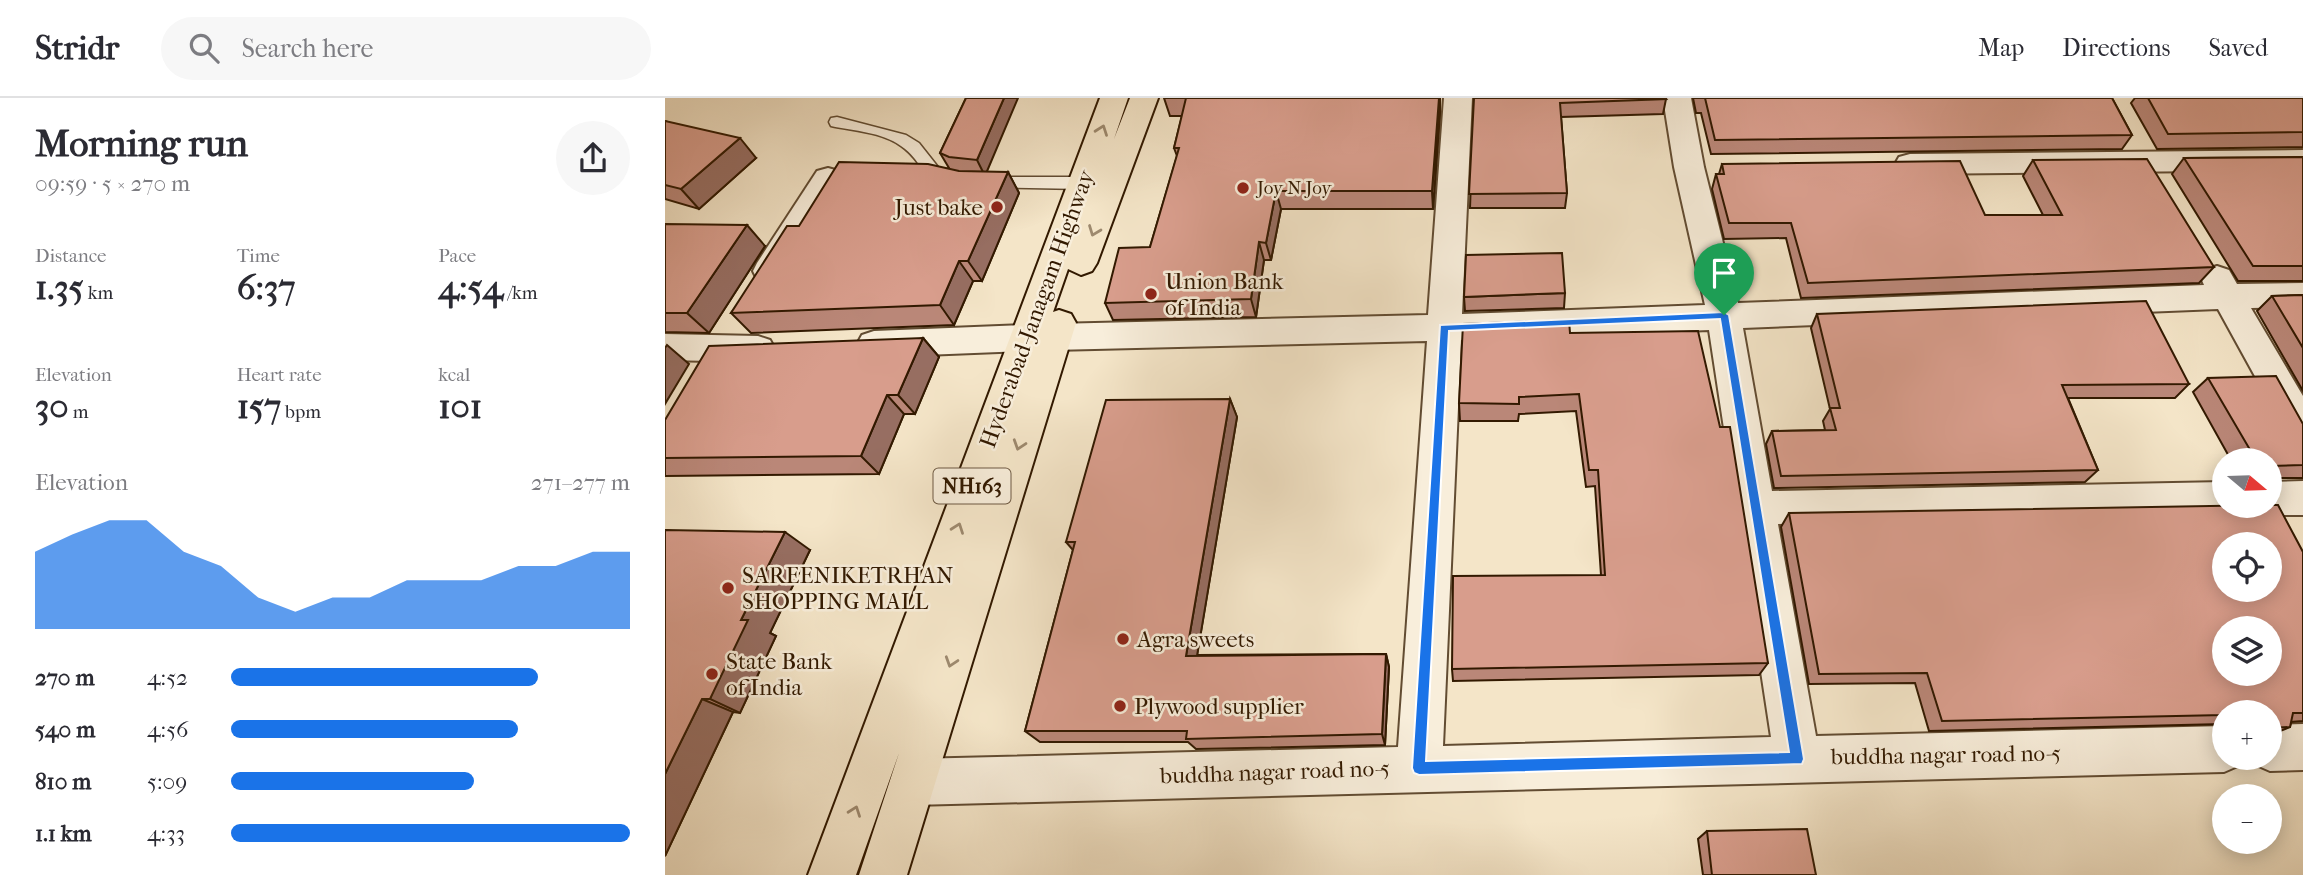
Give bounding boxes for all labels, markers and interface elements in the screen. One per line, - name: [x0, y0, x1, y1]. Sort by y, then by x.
- search box: [161, 17, 651, 80]
- text: Stridr: [35, 29, 119, 68]
- icon: search: [185, 29, 223, 67]
- text: Search here: [241, 33, 373, 64]
- text: Map: [1978, 34, 2024, 62]
- text: Directions: [2062, 34, 2170, 62]
- text: Saved: [2208, 34, 2268, 62]
- text: Morning run: [35, 121, 248, 166]
- button: share: [556, 121, 630, 195]
- one-way arrow: [1094, 124, 1108, 136]
- street label: Hyderabad-Janagam Highway: [974, 166, 1100, 451]
- text: 09:59 · 5 × 270 m: [35, 170, 190, 197]
- place label: Joy N Joy: [1255, 177, 1332, 199]
- marker: Joy N Joy: [1235, 180, 1251, 196]
- place label: Just bake: [893, 194, 983, 221]
- marker: Just bake: [989, 199, 1005, 215]
- one-way arrow: [1088, 224, 1102, 236]
- pin: [1694, 243, 1754, 315]
- text: Distance: [35, 245, 106, 267]
- text: Time: [237, 245, 280, 267]
- text: Pace: [438, 245, 476, 267]
- icon: arrive: [1705, 254, 1743, 292]
- text: 1.35: [35, 267, 84, 308]
- text: 6:37: [237, 267, 295, 308]
- text: 4:54: [438, 267, 503, 308]
- place label: Union Bank of India: [1165, 268, 1285, 321]
- text: km: [84, 282, 113, 304]
- text: /km: [503, 282, 538, 304]
- marker: Union Bank of India: [1143, 286, 1159, 302]
- text: Elevation: [35, 364, 112, 386]
- text: Heart rate: [237, 364, 322, 386]
- text: kcal: [438, 364, 470, 386]
- text: 30: [35, 386, 69, 427]
- text: 157: [237, 386, 281, 427]
- text: 101: [438, 386, 482, 427]
- text: m: [69, 401, 89, 423]
- text: bpm: [281, 401, 321, 423]
- one-way arrow: [1013, 439, 1027, 451]
- north arrow: [2212, 448, 2282, 518]
- map controls: [2212, 448, 2282, 854]
- road number: NH163: [933, 468, 1011, 504]
- text: Elevation: [35, 469, 128, 496]
- text: 271–277 m: [531, 469, 630, 496]
- one-way arrow: [949, 522, 963, 534]
- button: locate: [2212, 532, 2282, 602]
- place label: SAREENIKETRHAN SHOPPING MALL: [742, 562, 953, 615]
- marker: SAREENIKETRHAN SHOPPING MALL: [720, 580, 736, 596]
- button: layers: [2212, 616, 2282, 686]
- place label: Agra sweets: [1136, 626, 1254, 653]
- marker: Agra sweets: [1115, 631, 1131, 647]
- place label: State Bank of India: [726, 648, 833, 701]
- one-way arrow: [944, 656, 959, 668]
- text: 270 m: [35, 664, 95, 691]
- text: 4:52: [147, 664, 188, 691]
- marker: State Bank of India: [704, 666, 720, 682]
- place label: Plywood supplier: [1134, 693, 1304, 720]
- marker: Plywood supplier: [1112, 698, 1128, 714]
- button: +: [2212, 700, 2282, 770]
- text: 540 m: [35, 716, 95, 743]
- text: 4:56: [147, 716, 189, 743]
- street label: buddha nagar road no-5: [1830, 739, 2061, 771]
- street label: buddha nagar road no-5: [1159, 754, 1391, 790]
- text: 810 m: [35, 768, 91, 795]
- text: 5:09: [147, 768, 187, 795]
- button: −: [2212, 784, 2282, 854]
- one-way arrow: [847, 805, 861, 817]
- text: 1.1 km: [35, 820, 92, 847]
- text: 4:33: [147, 820, 185, 847]

